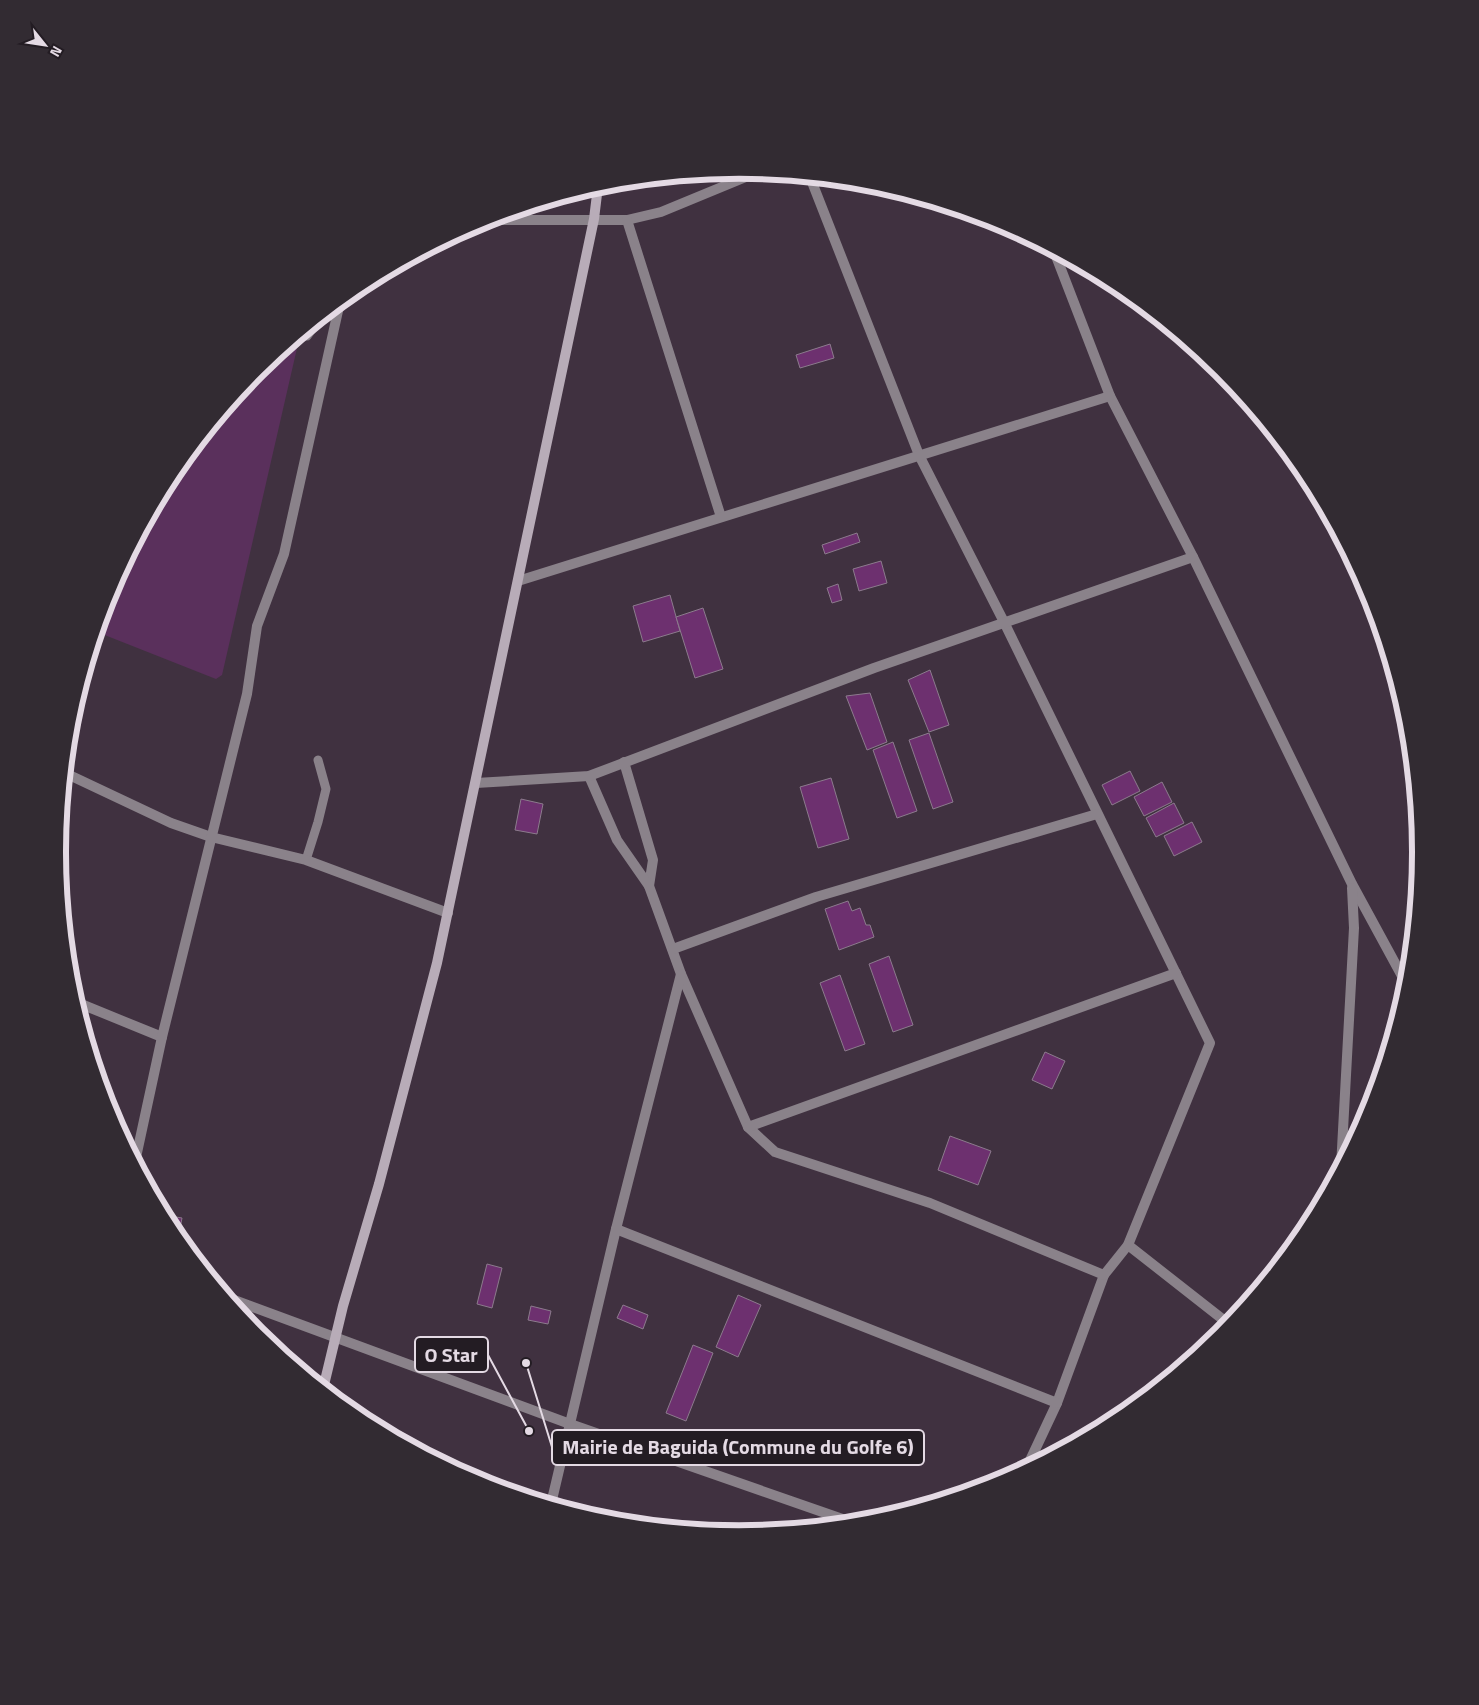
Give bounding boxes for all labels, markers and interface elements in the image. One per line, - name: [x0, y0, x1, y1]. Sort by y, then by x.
- north arrow: [20, 20, 70, 70]
- text: N: [45, 42, 68, 61]
- callout: O Star: [415, 1337, 488, 1372]
- text: O Star: [424, 1339, 478, 1370]
- callout: Mairie de Baguida (Commune du Golfe 6): [552, 1430, 924, 1465]
- text: Mairie de Baguida (Commune du Golfe 6): [562, 1431, 914, 1462]

